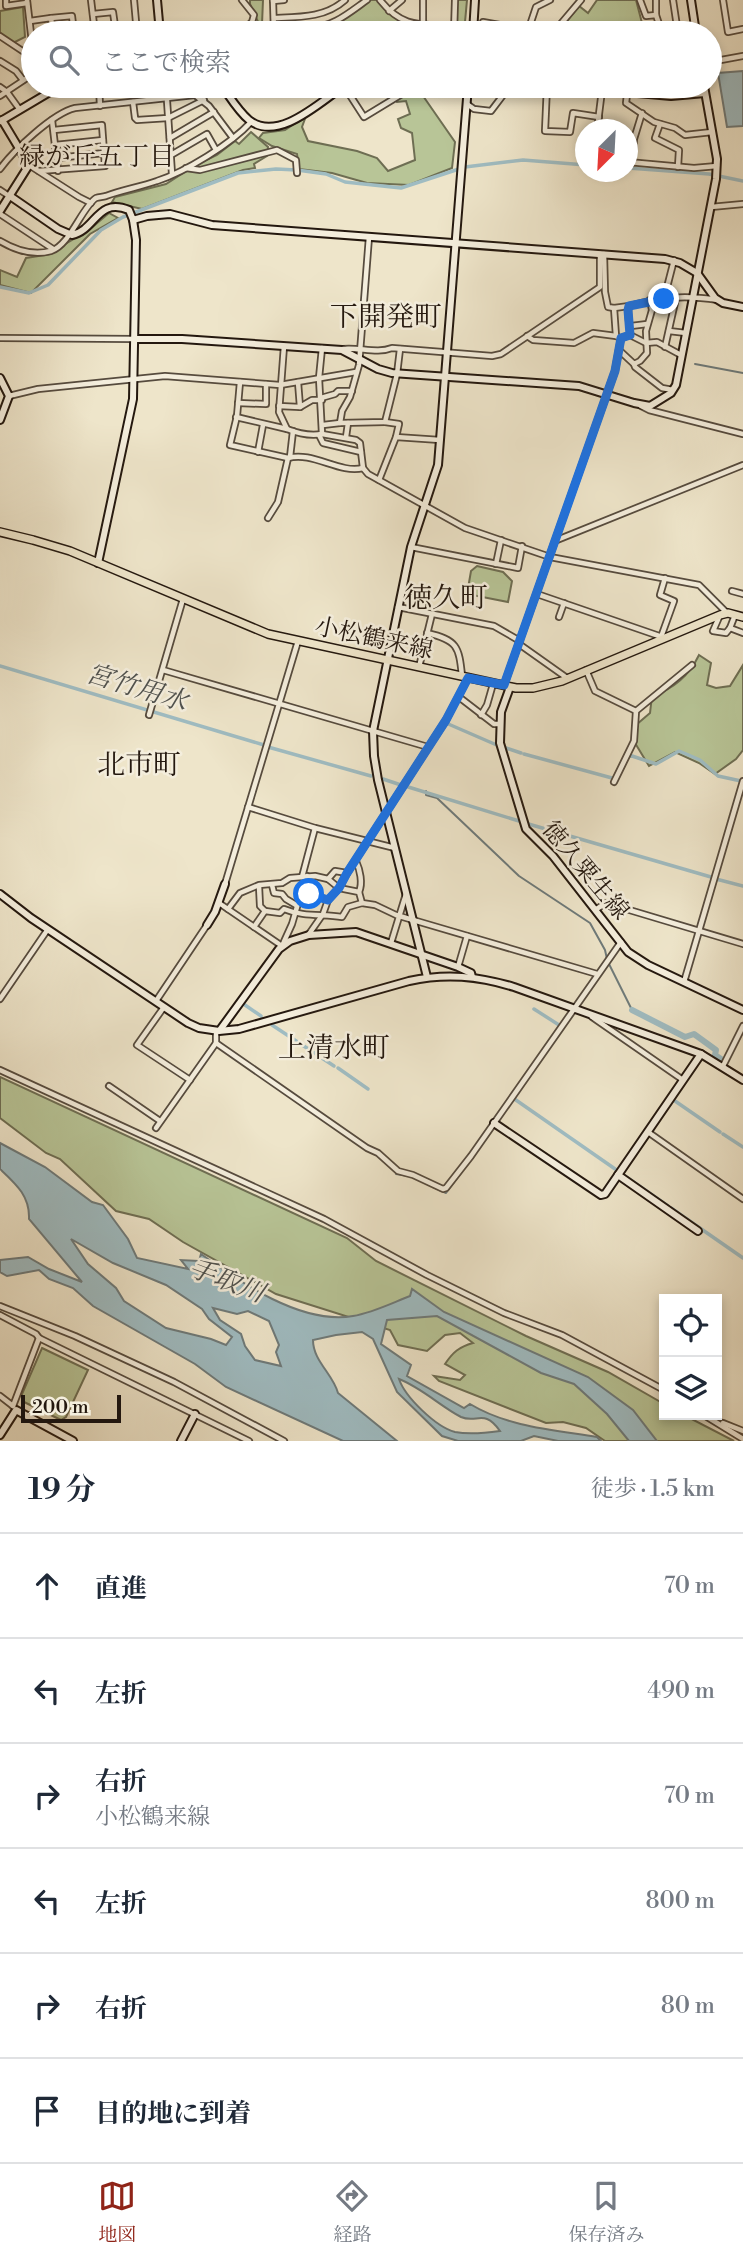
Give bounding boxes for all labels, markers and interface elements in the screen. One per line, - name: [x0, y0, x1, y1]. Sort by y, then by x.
- search box: [21, 21, 722, 98]
- icon: search: [45, 41, 83, 79]
- text: ここで検索: [101, 47, 231, 79]
- north arrow: [575, 119, 638, 182]
- district label: 緑が丘五丁目: [19, 141, 175, 173]
- route end: [648, 283, 679, 314]
- district label: 下開発町: [330, 300, 442, 335]
- district label: 徳久町: [404, 581, 488, 616]
- street label: 小松鶴来線: [312, 612, 436, 666]
- water label: 宮竹用水: [82, 657, 194, 719]
- district label: 北市町: [97, 748, 181, 783]
- street label: 徳久粟生線: [535, 815, 635, 926]
- route start: [293, 878, 324, 909]
- district label: 上清水町: [278, 1031, 390, 1066]
- water label: 手取川: [184, 1252, 272, 1311]
- map controls: [659, 1294, 722, 1420]
- button: locate: [659, 1294, 722, 1357]
- button: layers: [659, 1357, 722, 1420]
- scale bar: [21, 1392, 121, 1424]
- text: 200 m: [32, 1395, 89, 1419]
- text: 19 分: [28, 1471, 96, 1509]
- text: 徒歩 · 1.5 km: [591, 1475, 715, 1503]
- icon: ahead: [28, 1567, 66, 1605]
- text: 70 m: [664, 1572, 715, 1600]
- text: 直進: [95, 1573, 147, 1605]
- icon: left: [28, 1672, 66, 1710]
- text: 490 m: [647, 1677, 715, 1705]
- text: 左折: [95, 1678, 147, 1710]
- text: 右折: [95, 1766, 147, 1798]
- icon: right: [28, 1777, 66, 1815]
- text: 70 m: [664, 1782, 715, 1810]
- text: 小松鶴来線: [95, 1803, 210, 1831]
- icon: left: [28, 1882, 66, 1920]
- text: 800 m: [646, 1887, 715, 1915]
- text: 左折: [95, 1888, 147, 1920]
- icon: right: [28, 1987, 66, 2025]
- text: 80 m: [661, 1992, 715, 2020]
- text: 右折: [95, 1993, 147, 2025]
- icon: arrive: [28, 2092, 66, 2130]
- text: 目的地に到着: [95, 2098, 251, 2130]
- tab: 地図: [98, 2177, 137, 2247]
- tab: 経路: [333, 2177, 372, 2247]
- tab: 保存済み: [568, 2177, 645, 2247]

